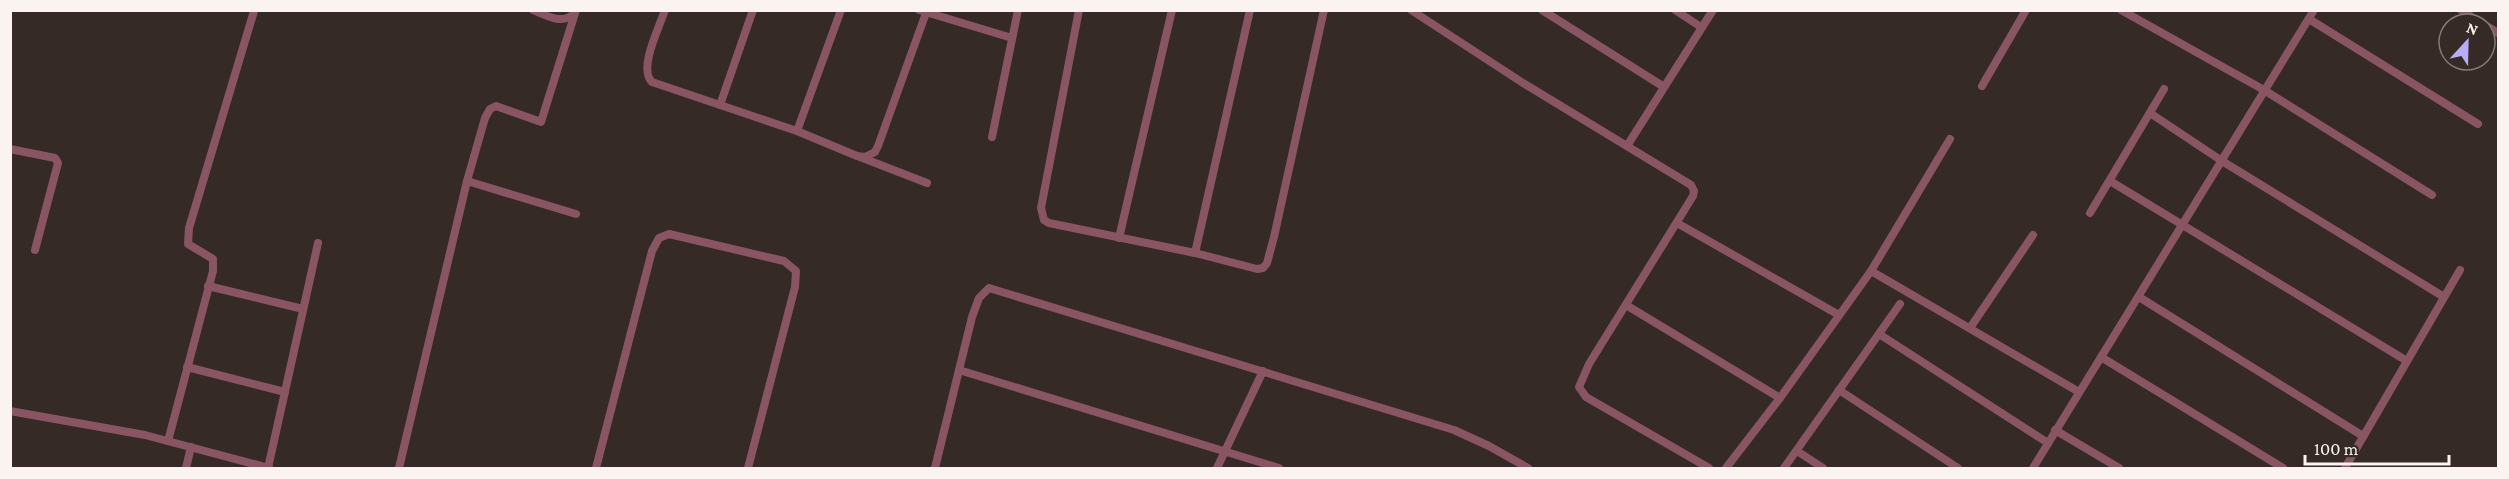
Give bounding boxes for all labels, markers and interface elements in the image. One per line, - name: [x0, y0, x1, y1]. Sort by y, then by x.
- north arrow: [2437, 12, 2497, 72]
- text: N: [2464, 19, 2481, 39]
- scale bar: [2305, 428, 2449, 466]
- text: 100 m: [2314, 439, 2359, 459]

